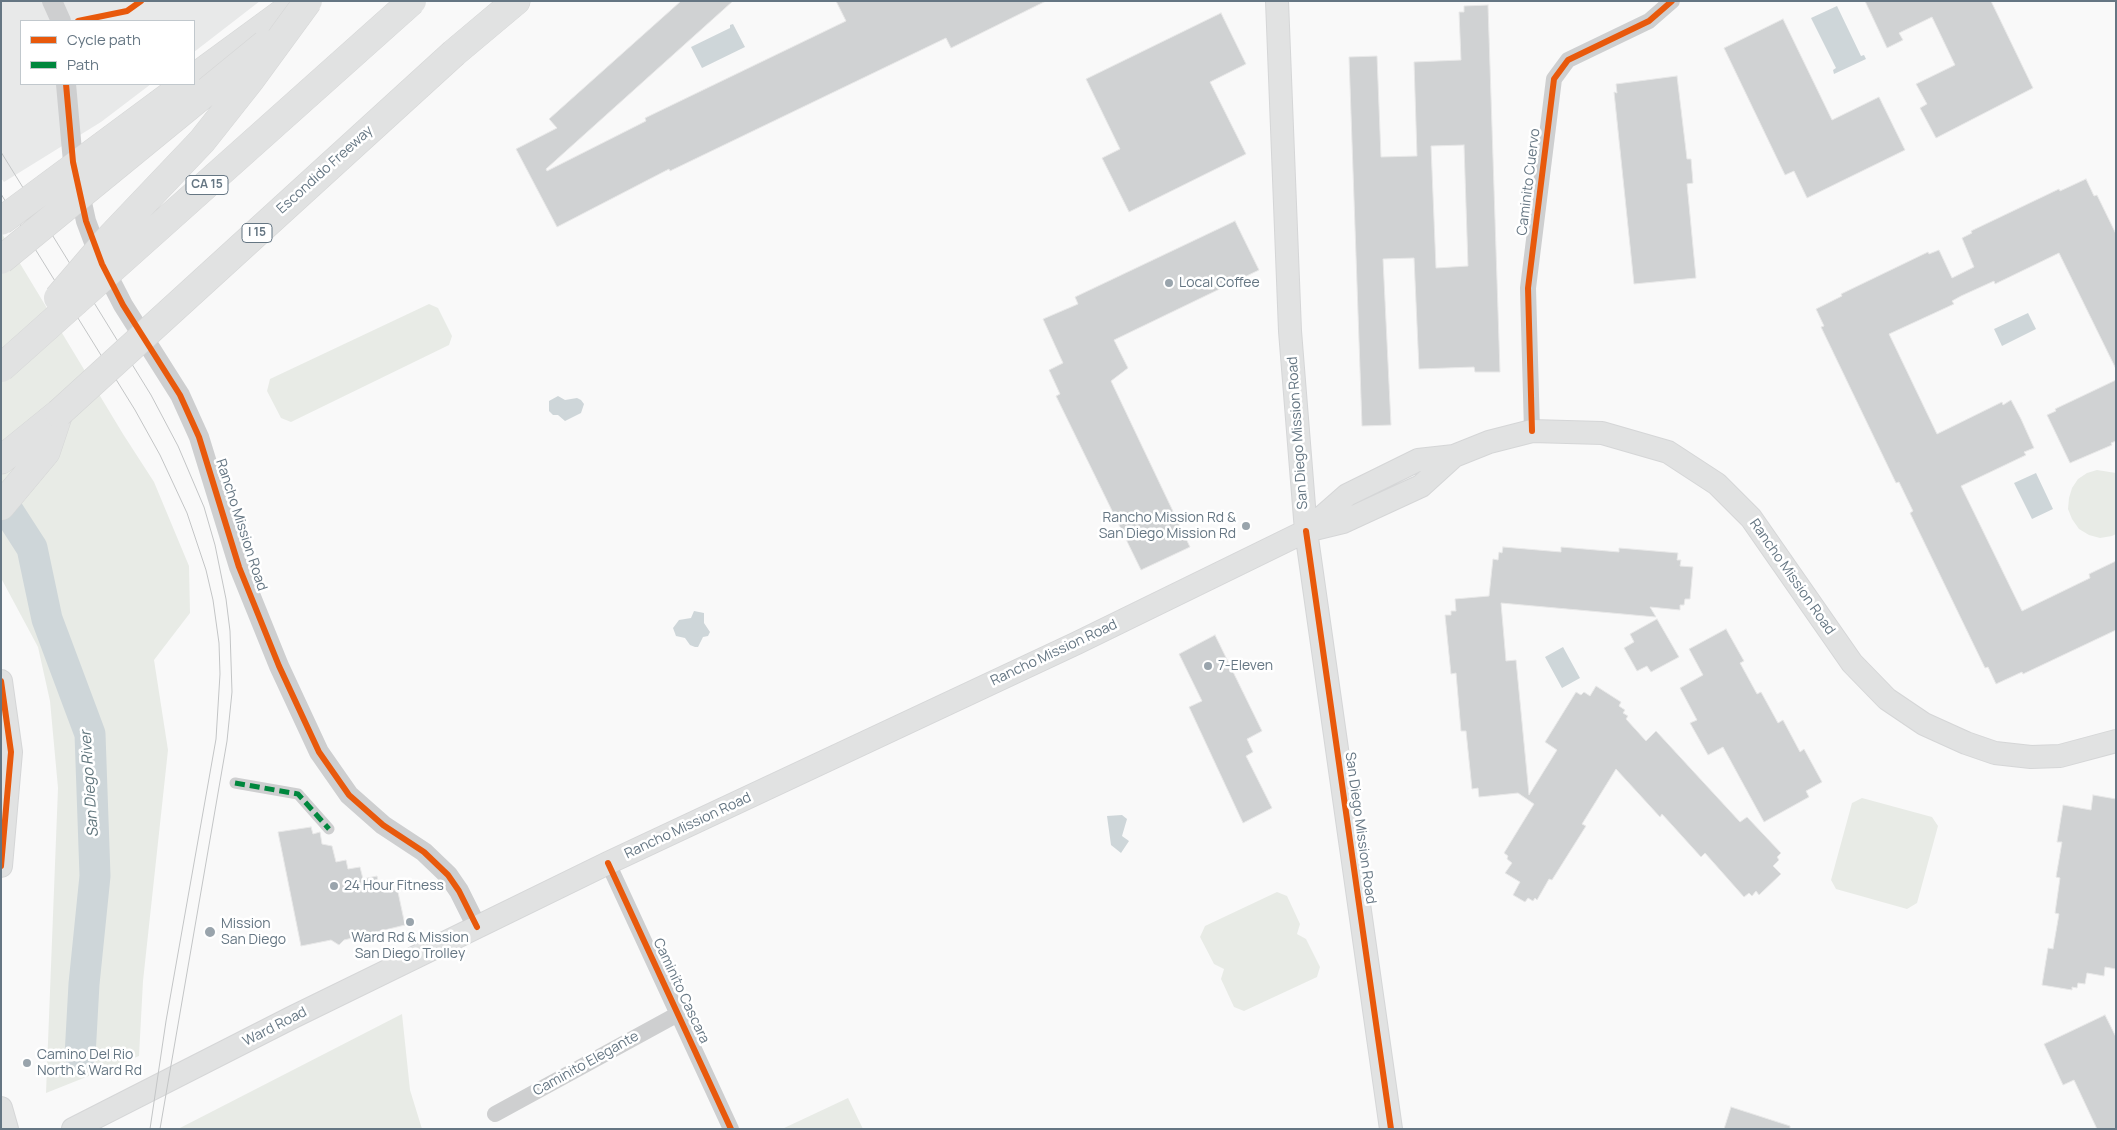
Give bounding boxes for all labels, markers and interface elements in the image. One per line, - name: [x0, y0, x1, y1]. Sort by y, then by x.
- legend: [20, 20, 195, 85]
- text: Cycle path: [67, 29, 141, 50]
- text: Path: [67, 54, 99, 75]
- street label: Escondido Freeway: [274, 122, 376, 218]
- street label: Caminito Cuervo: [1514, 128, 1544, 236]
- road number: CA 15: [186, 176, 228, 194]
- road number: I 15: [242, 224, 272, 242]
- place label: Local Coffee: [1179, 275, 1260, 291]
- marker: Local Coffee: [1163, 277, 1175, 289]
- street label: San Diego Mission Road: [1284, 356, 1312, 510]
- street label: Rancho Mission Road: [212, 457, 270, 593]
- place label: Rancho Mission Rd & San Diego Mission Rd: [1099, 510, 1236, 542]
- street label: Rancho Mission Road: [1746, 516, 1838, 638]
- marker: Rancho Mission Rd & San Diego Mission Rd: [1240, 520, 1252, 532]
- street label: Rancho Mission Road: [988, 616, 1120, 690]
- place label: 7-Eleven: [1218, 658, 1273, 674]
- marker: 7-Eleven: [1202, 660, 1214, 672]
- water label: San Diego River: [77, 730, 103, 838]
- street label: San Diego Mission Road: [1341, 751, 1379, 905]
- street label: Rancho Mission Road: [622, 789, 754, 863]
- place label: 24 Hour Fitness: [344, 878, 444, 894]
- marker: 24 Hour Fitness: [328, 880, 340, 892]
- place label: Mission San Diego: [221, 916, 286, 949]
- marker: Ward Rd & Mission San Diego Trolley: [404, 916, 416, 928]
- marker: Mission San Diego: [203, 925, 217, 939]
- place label: Ward Rd & Mission San Diego Trolley: [351, 930, 469, 962]
- street label: Caminito Cascara: [649, 936, 713, 1046]
- street label: Ward Road: [240, 1004, 310, 1050]
- street label: Caminito Elegante: [530, 1028, 642, 1100]
- place label: Camino Del Rio North & Ward Rd: [37, 1047, 142, 1080]
- marker: Camino Del Rio North & Ward Rd: [21, 1057, 33, 1069]

